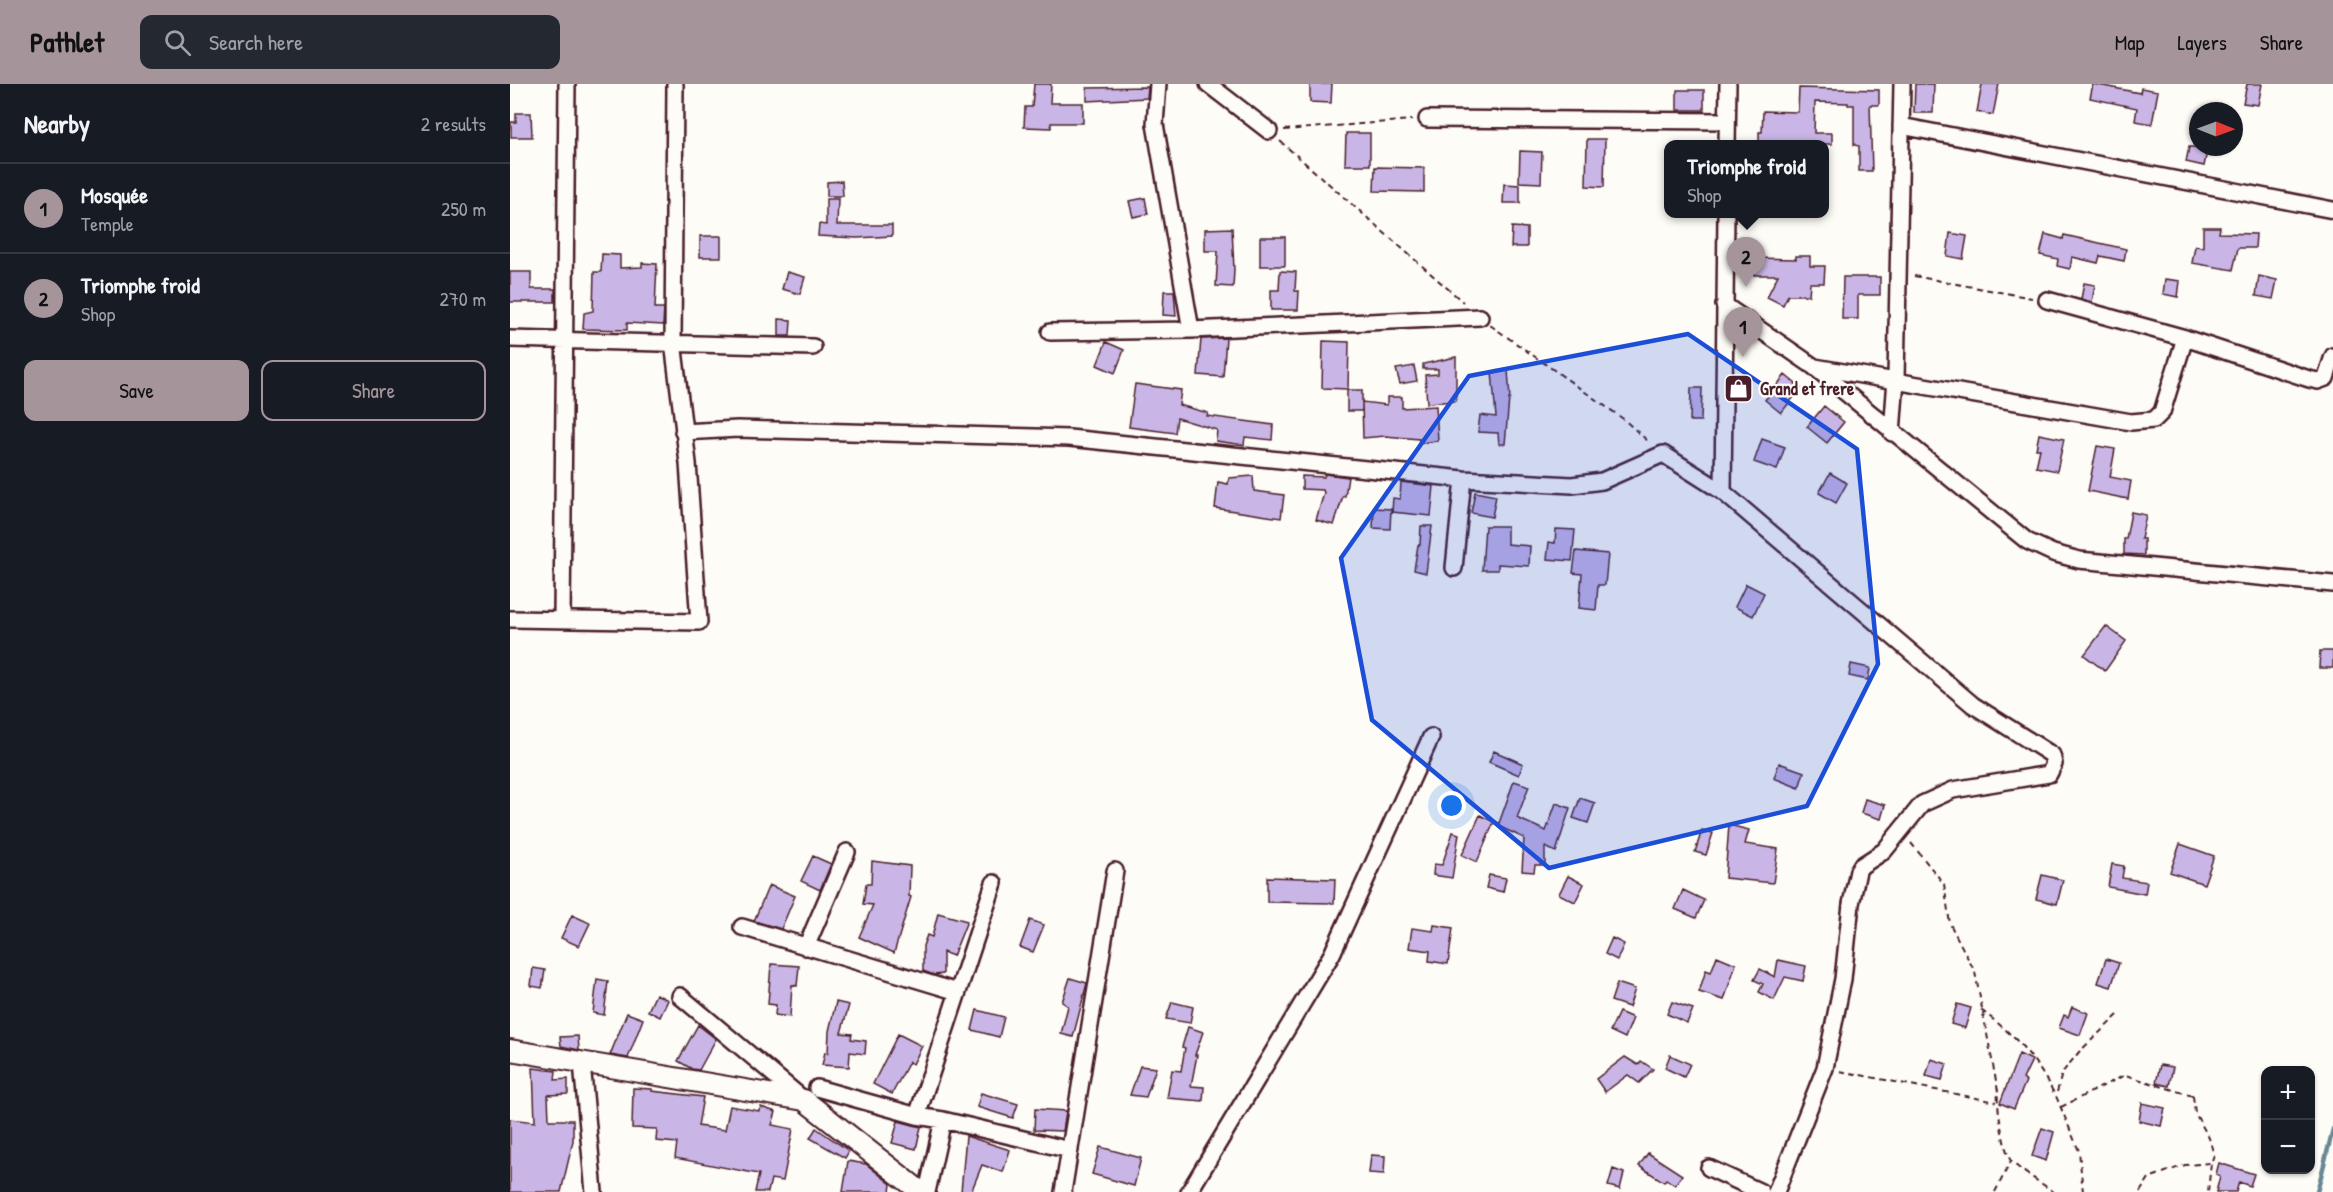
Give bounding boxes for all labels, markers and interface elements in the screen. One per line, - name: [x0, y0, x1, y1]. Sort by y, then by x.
- search box: [140, 15, 560, 69]
- text: Pathlet: [30, 23, 104, 61]
- icon: search: [161, 26, 194, 59]
- text: Search here: [209, 27, 303, 57]
- text: Map: [2115, 28, 2144, 57]
- text: Layers: [2177, 28, 2227, 57]
- text: Share: [2260, 28, 2303, 57]
- north arrow: [2189, 102, 2243, 156]
- text: Nearby: [24, 106, 90, 141]
- text: 2 results: [421, 110, 486, 137]
- popup: [1664, 140, 1829, 218]
- text: Triomphe froid: [1687, 151, 1806, 181]
- text: Mosquée: [81, 180, 148, 210]
- text: Shop: [1687, 181, 1721, 208]
- text: 1: [40, 195, 47, 222]
- text: 250 m: [441, 195, 486, 222]
- text: Temple: [81, 210, 134, 237]
- pin: 2: [1726, 238, 1766, 287]
- text: Triomphe froid: [81, 270, 200, 300]
- text: 2: [39, 285, 48, 312]
- text: 270 m: [440, 285, 486, 312]
- text: Shop: [81, 300, 115, 327]
- pin: 1: [1724, 308, 1762, 357]
- button: Save: [24, 360, 249, 421]
- button: Share: [261, 360, 486, 421]
- shop icon: Grand et frere: [1723, 373, 1755, 405]
- place label: Grand et frere: [1760, 376, 1855, 401]
- your location: [1437, 791, 1466, 820]
- map controls: [2261, 1066, 2315, 1174]
- button: +: [2261, 1066, 2315, 1120]
- button: −: [2261, 1120, 2315, 1174]

